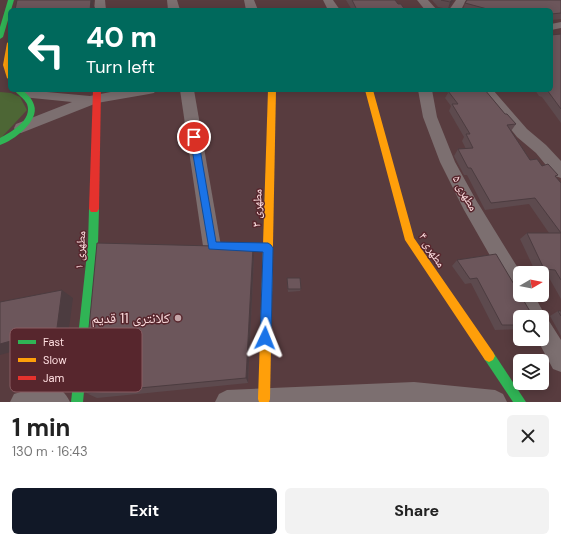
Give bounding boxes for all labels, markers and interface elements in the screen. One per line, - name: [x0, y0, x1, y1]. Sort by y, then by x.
- text: 40 m: [86, 19, 157, 56]
- icon: left: [20, 24, 72, 76]
- text: Turn left: [86, 55, 155, 79]
- pin: [177, 120, 211, 154]
- icon: arrive: [183, 126, 205, 148]
- street label: مطهری ۵: [449, 172, 481, 214]
- street label: مطهری ۳: [248, 189, 266, 227]
- street label: مطهری ۴: [415, 229, 449, 271]
- street label: مطهری ۱: [71, 230, 89, 270]
- north arrow: [513, 266, 549, 302]
- map controls: [513, 266, 549, 390]
- place label: کلانتری 11 قدیم: [92, 309, 170, 328]
- button: search: [513, 310, 549, 346]
- marker: کلانتری 11 قدیم: [173, 313, 183, 323]
- position arrow: [244, 317, 286, 359]
- legend: [10, 328, 142, 392]
- text: Fast: [43, 335, 64, 349]
- text: Slow: [43, 353, 67, 367]
- button: layers: [513, 354, 549, 390]
- text: Jam: [43, 371, 64, 385]
- text: 1 min: [12, 412, 70, 443]
- button: close: [507, 415, 549, 457]
- text: 130 m · 16:43: [12, 443, 88, 460]
- button: Exit: [12, 488, 277, 534]
- button: Share: [285, 488, 549, 534]

